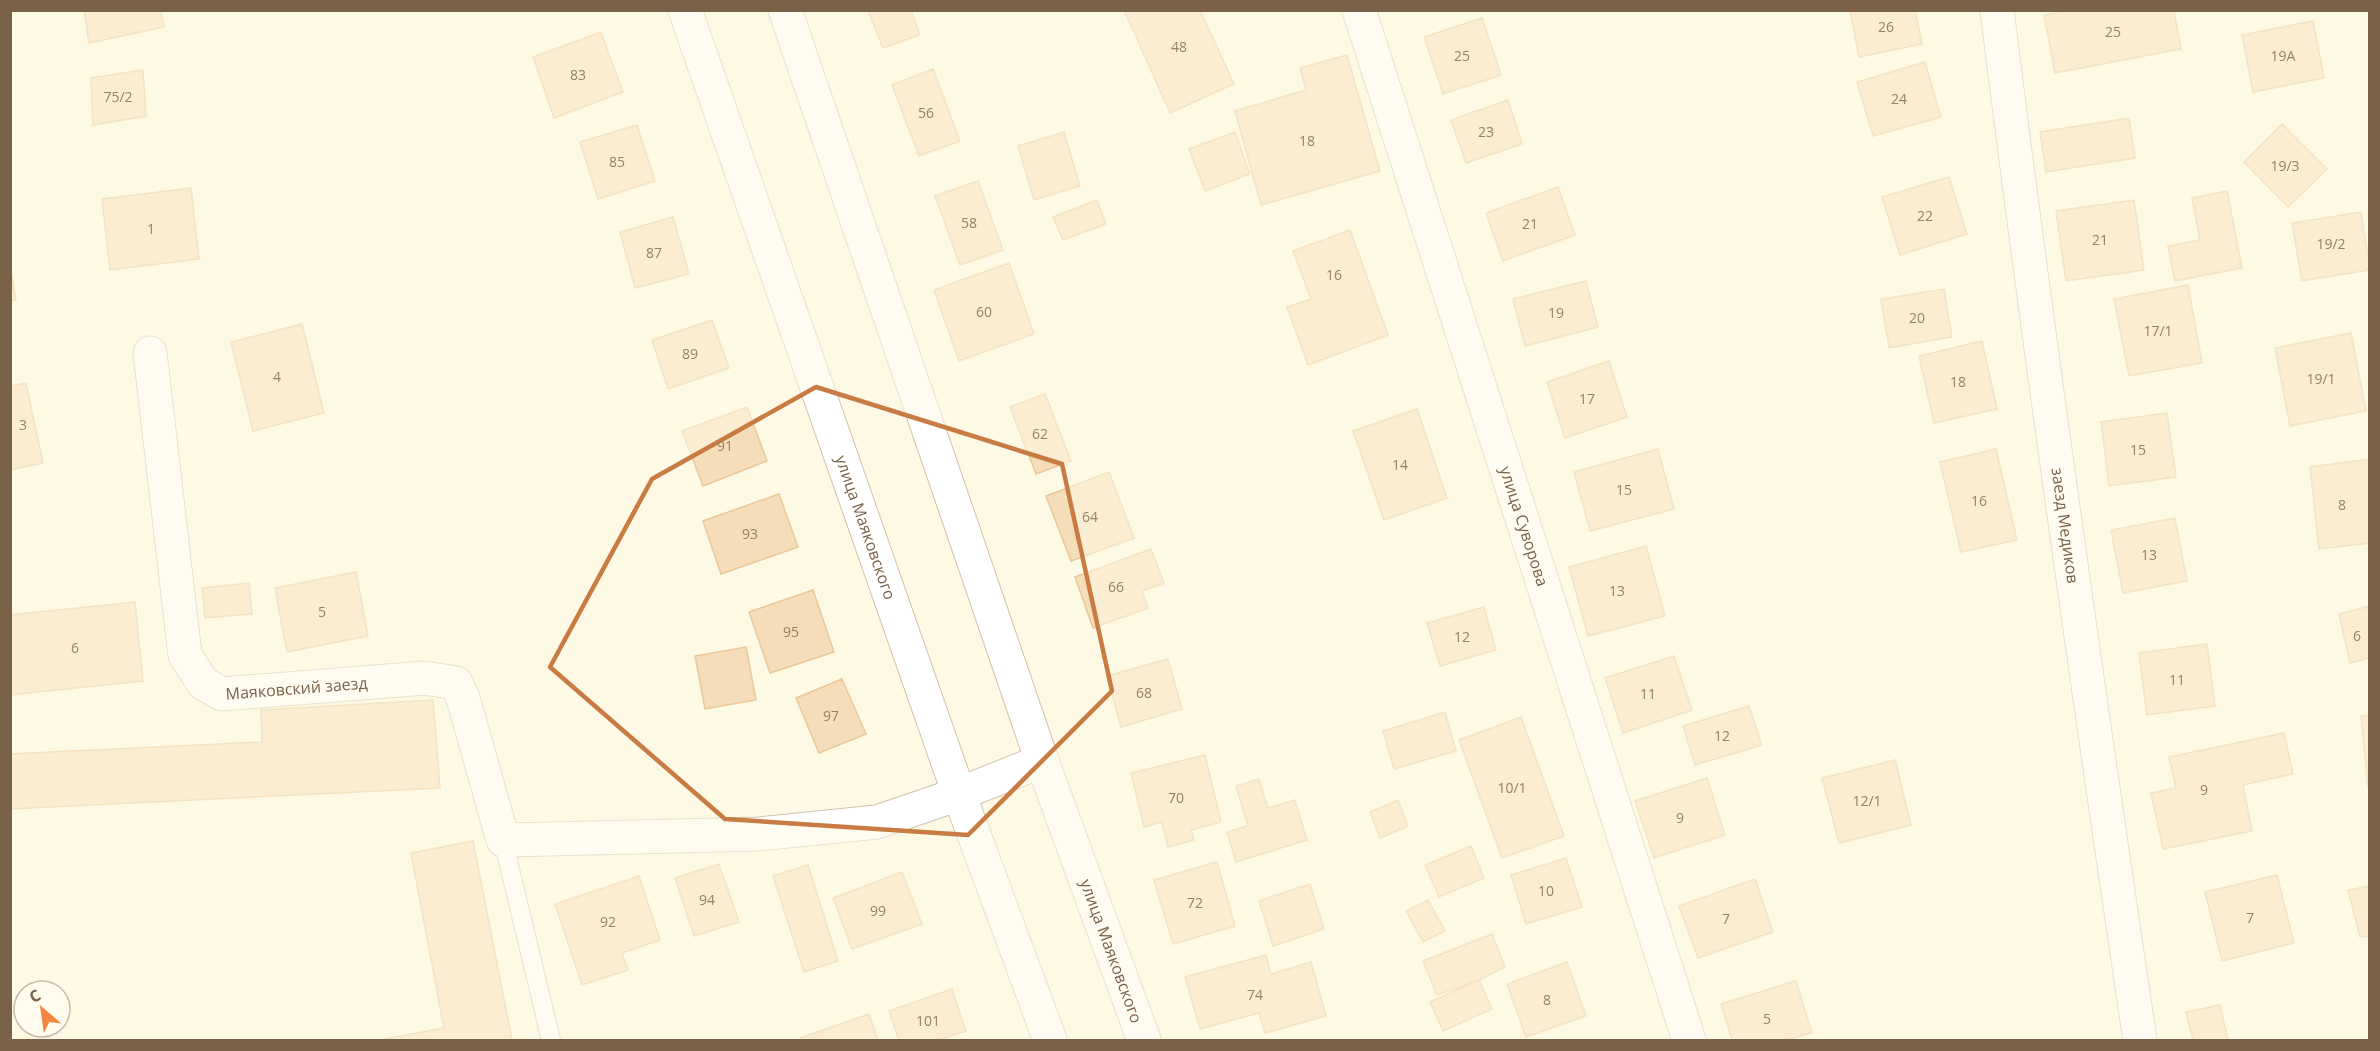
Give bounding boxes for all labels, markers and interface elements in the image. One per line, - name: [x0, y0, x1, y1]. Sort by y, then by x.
- house number: 26: [1878, 17, 1894, 36]
- house number: 25: [2105, 22, 2121, 41]
- house number: 48: [1171, 37, 1187, 56]
- house number: 25: [1454, 46, 1470, 65]
- house number: 19А: [2271, 46, 2296, 65]
- house number: 83: [570, 65, 586, 84]
- house number: 75/2: [103, 87, 133, 106]
- house number: 24: [1891, 89, 1907, 108]
- house number: 56: [918, 103, 934, 122]
- house number: 23: [1478, 122, 1494, 141]
- house number: 18: [1299, 131, 1315, 150]
- house number: 85: [609, 152, 625, 171]
- house number: 19/3: [2270, 156, 2300, 175]
- house number: 22: [1917, 206, 1933, 225]
- house number: 58: [961, 213, 977, 232]
- house number: 21: [1522, 214, 1538, 233]
- house number: 1: [147, 219, 155, 238]
- house number: 21: [2092, 230, 2108, 249]
- house number: 19/2: [2316, 234, 2346, 253]
- house number: 87: [646, 243, 662, 262]
- house number: 16: [1326, 265, 1342, 284]
- house number: 60: [976, 302, 992, 321]
- house number: 19: [1548, 303, 1564, 322]
- house number: 20: [1909, 308, 1925, 327]
- house number: 17/1: [2143, 321, 2173, 340]
- house number: 89: [682, 344, 698, 363]
- house number: 4: [273, 367, 281, 386]
- house number: 19/1: [2306, 369, 2336, 388]
- house number: 18: [1950, 372, 1966, 391]
- house number: 17: [1579, 389, 1595, 408]
- house number: 3: [19, 415, 27, 434]
- house number: 62: [1032, 424, 1048, 443]
- house number: 91: [717, 436, 733, 455]
- house number: 15: [2130, 440, 2146, 459]
- street label: улица Маяковского: [830, 452, 901, 603]
- house number: 14: [1392, 455, 1408, 474]
- street label: улица Суворова: [1495, 463, 1554, 589]
- street label: заезд Медиков: [2046, 466, 2084, 585]
- house number: 15: [1616, 480, 1632, 499]
- house number: 16: [1971, 491, 1987, 510]
- house number: 8: [2338, 495, 2346, 514]
- house number: 64: [1082, 507, 1098, 526]
- house number: 93: [742, 524, 758, 543]
- house number: 13: [2141, 545, 2157, 564]
- house number: 66: [1108, 577, 1124, 596]
- house number: 13: [1609, 581, 1625, 600]
- house number: 5: [318, 602, 326, 621]
- house number: 95: [783, 622, 799, 641]
- house number: 6: [2353, 626, 2361, 645]
- house number: 12: [1454, 627, 1470, 646]
- house number: 6: [71, 638, 79, 657]
- house number: 11: [2169, 670, 2185, 689]
- street label: Маяковский заезд: [225, 672, 368, 705]
- house number: 68: [1136, 683, 1152, 702]
- house number: 11: [1640, 684, 1656, 703]
- house number: 97: [823, 706, 839, 725]
- house number: 12: [1714, 726, 1730, 745]
- house number: 10/1: [1497, 778, 1527, 797]
- house number: 9: [2200, 780, 2208, 799]
- house number: 70: [1168, 788, 1184, 807]
- house number: 12/1: [1852, 791, 1882, 810]
- house number: 9: [1676, 808, 1684, 827]
- street label: улица Маяковского: [1075, 876, 1148, 1026]
- house number: 10: [1538, 881, 1554, 900]
- house number: 94: [699, 890, 715, 909]
- house number: 72: [1187, 893, 1203, 912]
- house number: 99: [870, 901, 886, 920]
- house number: 7: [2246, 908, 2254, 927]
- house number: 7: [1722, 909, 1730, 928]
- house number: 92: [600, 912, 616, 931]
- north arrow: [12, 979, 72, 1039]
- text: С: [25, 984, 45, 1008]
- house number: 74: [1247, 985, 1263, 1004]
- house number: 8: [1543, 990, 1551, 1009]
- house number: 5: [1763, 1009, 1771, 1028]
- house number: 101: [916, 1011, 940, 1030]

